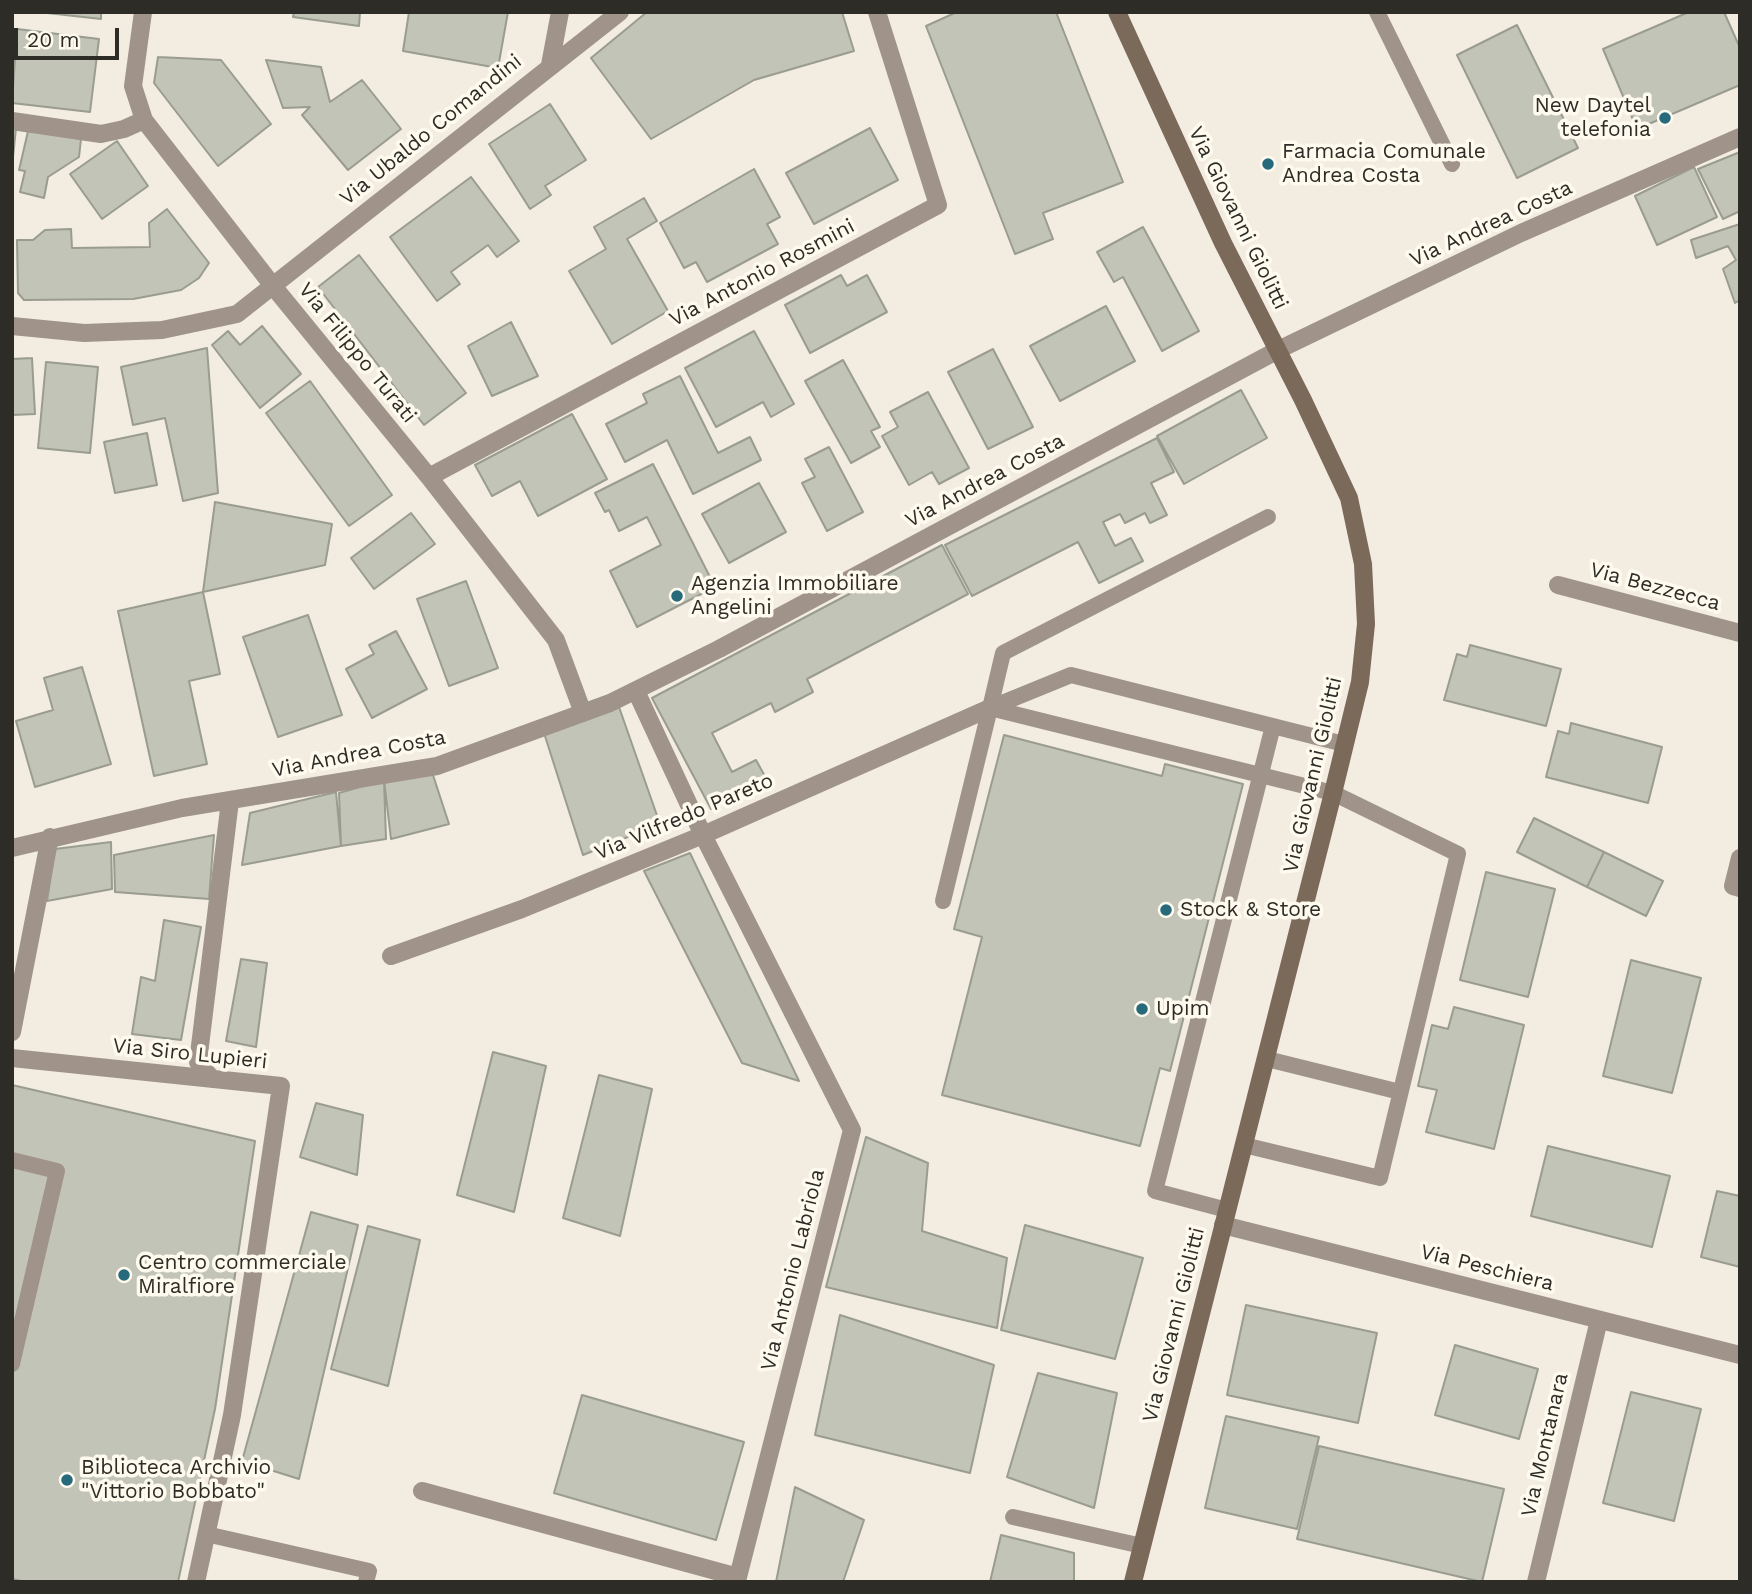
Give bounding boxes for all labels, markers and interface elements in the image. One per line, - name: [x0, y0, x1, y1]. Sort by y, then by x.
- scale bar: [18, 14, 122, 58]
- text: 20 m: [27, 27, 79, 52]
- street label: Via Ubaldo Comandini: [335, 49, 527, 211]
- place label: New Daytel telefonia: [1535, 93, 1651, 143]
- marker: New Daytel telefonia: [1657, 110, 1673, 126]
- street label: Via Giovanni Giolitti: [1183, 123, 1293, 313]
- place label: Farmacia Comunale Andrea Costa: [1282, 139, 1486, 189]
- marker: Farmacia Comunale Andrea Costa: [1260, 156, 1276, 172]
- street label: Via Andrea Costa: [1406, 175, 1576, 273]
- street label: Via Antonio Rosmini: [665, 213, 859, 333]
- street label: Via Filippo Turati: [293, 278, 421, 428]
- street label: Via Andrea Costa: [901, 428, 1069, 534]
- street label: Via Bezzecca: [1587, 558, 1723, 616]
- place label: Agenzia Immobiliare Angelini: [691, 571, 899, 621]
- marker: Agenzia Immobiliare Angelini: [669, 588, 685, 604]
- street label: Via Giovanni Giolitti: [1278, 675, 1348, 875]
- street label: Via Andrea Costa: [270, 725, 448, 783]
- street label: Via Vilfredo Pareto: [591, 768, 777, 866]
- place label: Stock & Store: [1180, 897, 1321, 923]
- marker: Stock & Store: [1158, 902, 1174, 918]
- place label: Upim: [1156, 996, 1210, 1022]
- marker: Upim: [1134, 1001, 1150, 1017]
- street label: Via Siro Lupieri: [111, 1033, 269, 1075]
- street label: Via Antonio Labriola: [756, 1166, 830, 1374]
- street label: Via Giovanni Giolitti: [1138, 1225, 1210, 1425]
- street label: Via Peschiera: [1418, 1239, 1556, 1297]
- place label: Centro commerciale Miralfiore: [138, 1250, 347, 1300]
- marker: Centro commerciale Miralfiore: [116, 1267, 132, 1283]
- street label: Via Montanara: [1516, 1370, 1574, 1520]
- place label: Biblioteca Archivio "Vittorio Bobbato": [81, 1455, 271, 1505]
- marker: Biblioteca Archivio "Vittorio Bobbato": [59, 1472, 75, 1488]

